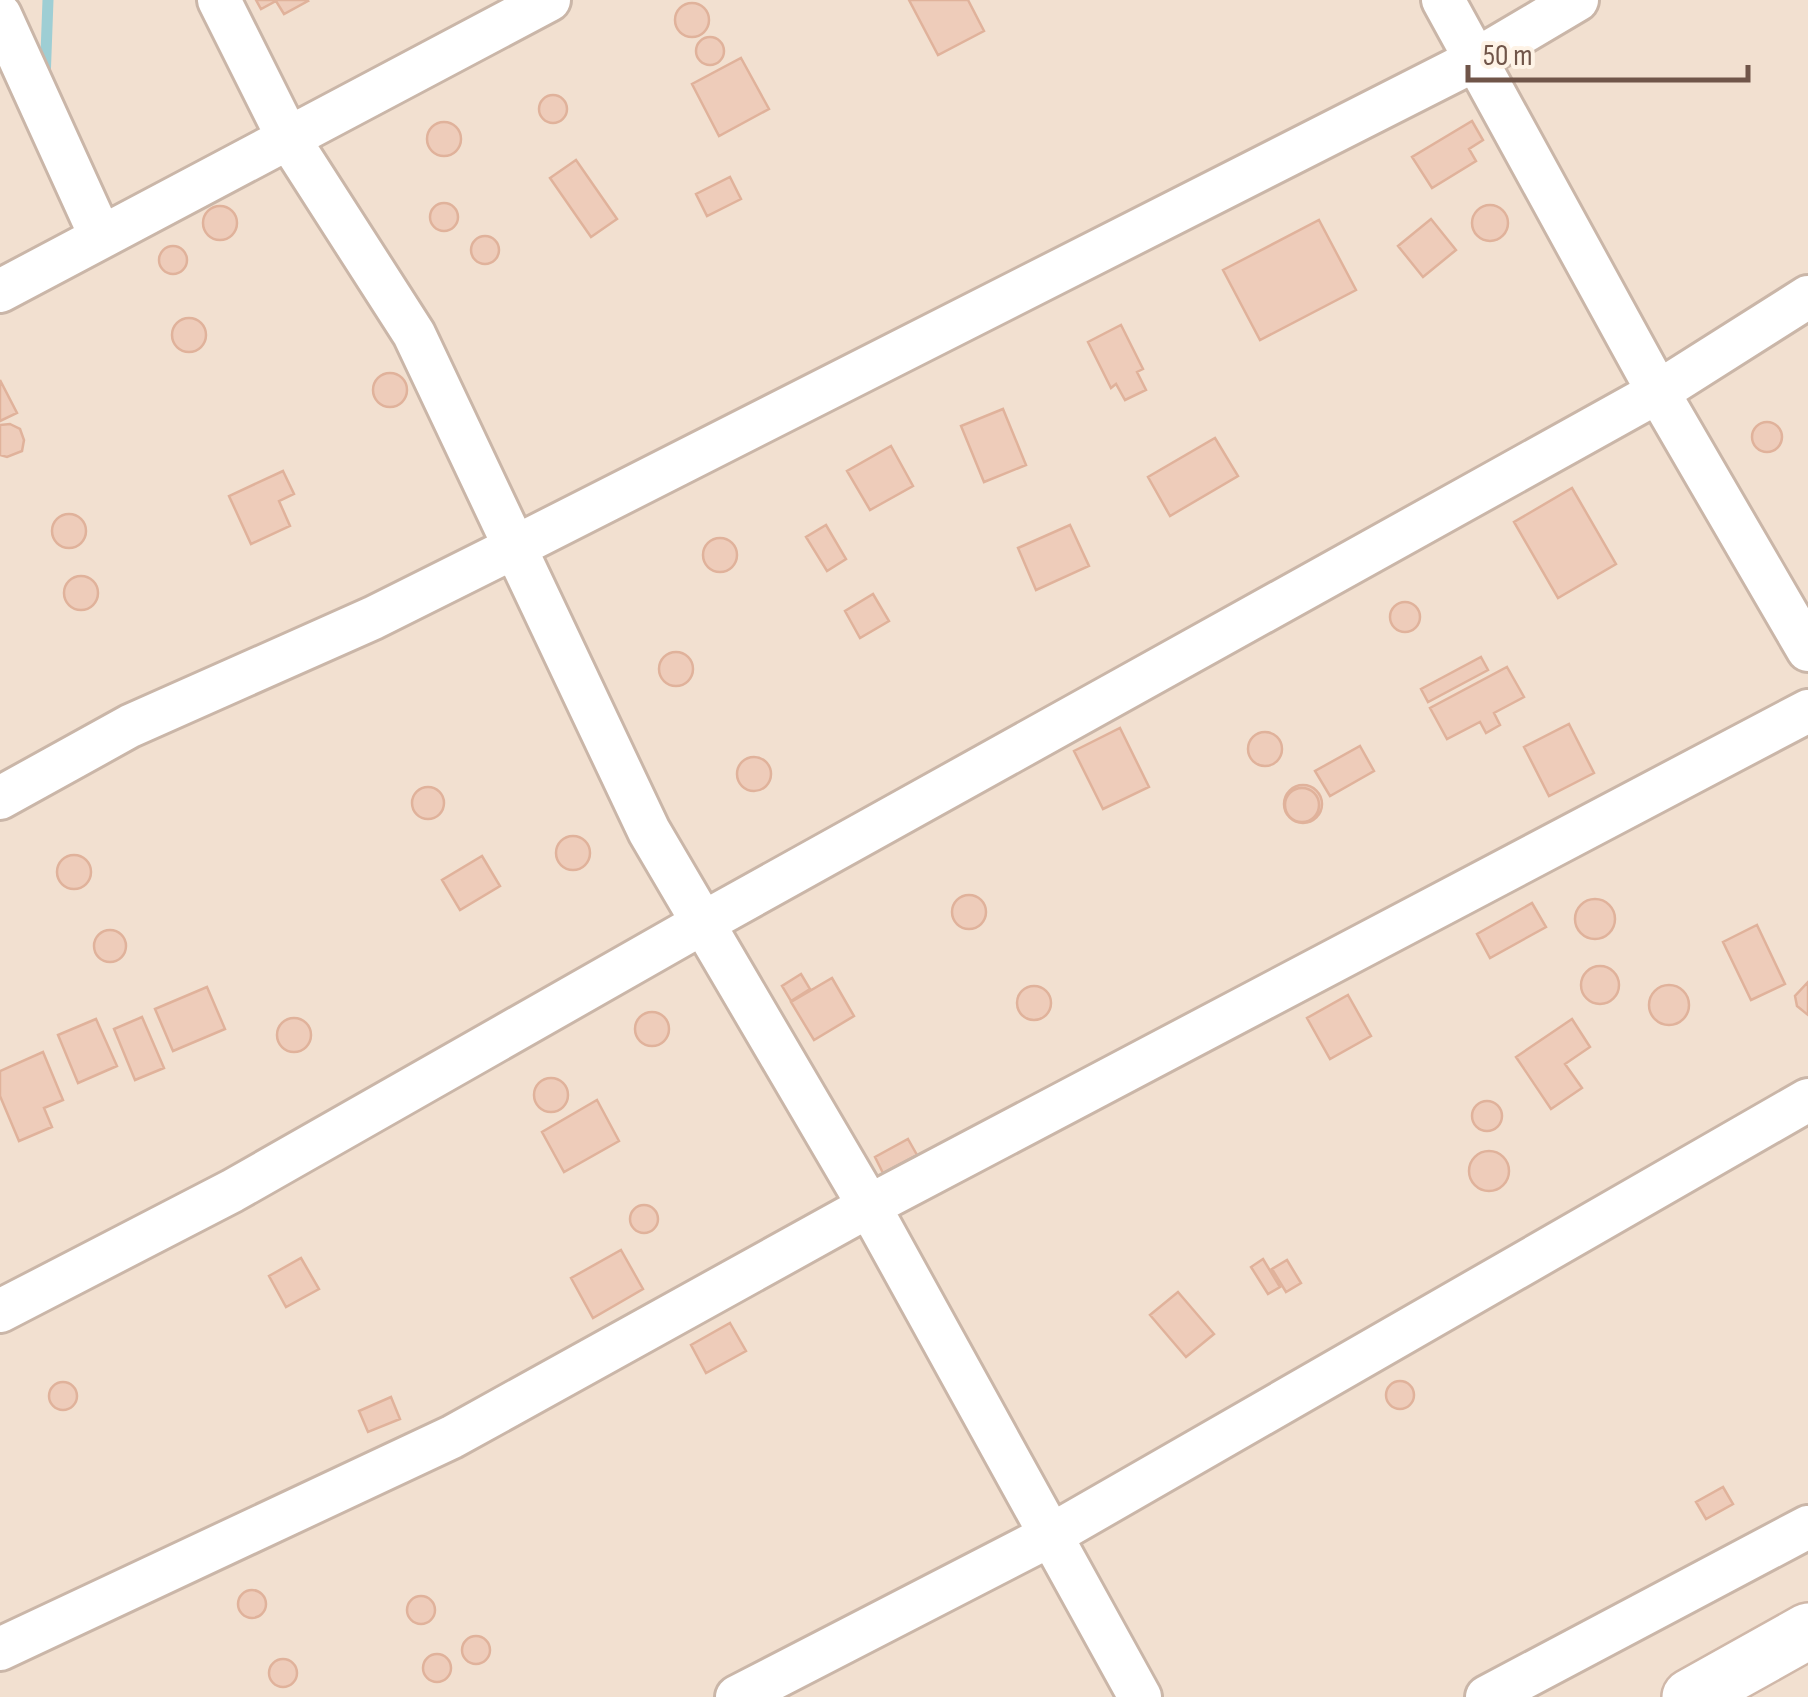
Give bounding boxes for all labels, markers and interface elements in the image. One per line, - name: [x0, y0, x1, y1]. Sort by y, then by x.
- scale bar: [1468, 20, 1748, 82]
- text: 50 m: [1483, 38, 1532, 74]

